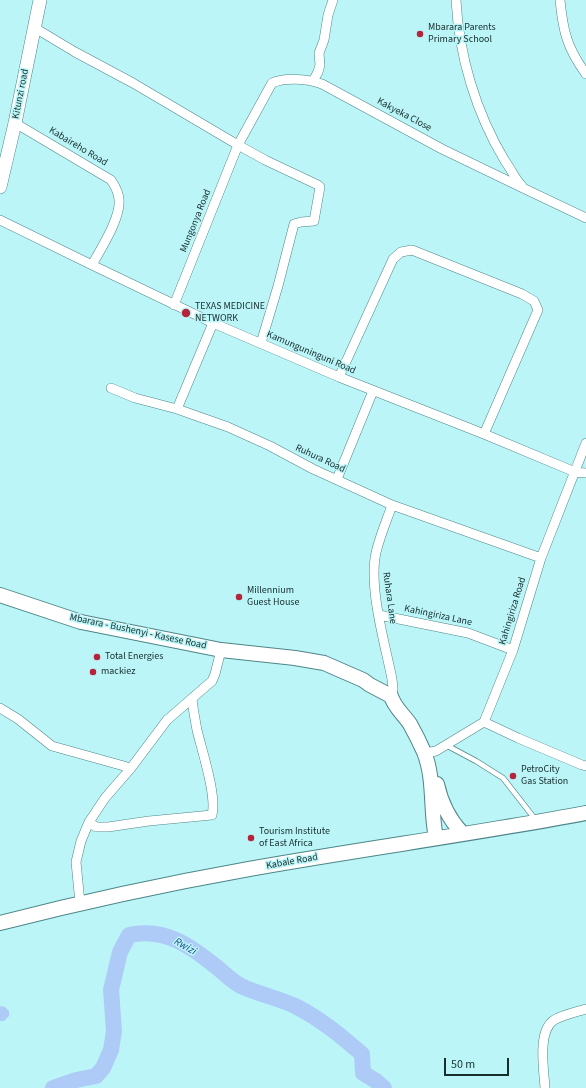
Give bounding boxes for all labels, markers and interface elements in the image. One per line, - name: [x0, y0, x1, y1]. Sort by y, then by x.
- place label: Mbarara Parents Primary School: [428, 22, 496, 46]
- marker: Mbarara Parents Primary School: [415, 29, 425, 39]
- street label: Kitunzi road: [10, 68, 32, 120]
- street label: Kakyeka Close: [375, 96, 433, 134]
- street label: Kabaireho Road: [46, 125, 110, 169]
- street label: Mungonya Road: [178, 188, 214, 254]
- place label: TEXAS MEDICINE NETWORK: [195, 301, 265, 324]
- marker: TEXAS MEDICINE NETWORK: [180, 307, 192, 319]
- street label: Kamunguninguni Road: [265, 329, 357, 377]
- street label: Ruhura Road: [293, 442, 347, 476]
- street label: Ruhara Lane: [379, 571, 399, 625]
- street label: Kahingiriza Road: [497, 576, 529, 646]
- place label: Millennium Guest House: [247, 585, 299, 608]
- marker: Millennium Guest House: [234, 592, 244, 602]
- street label: Kahingiriza Lane: [403, 603, 473, 629]
- street label: Mbarara - Bushenyi - Kasese Road: [68, 612, 208, 652]
- place label: Total Energies: [105, 651, 163, 663]
- marker: Total Energies: [92, 652, 102, 662]
- place label: mackiez: [101, 666, 136, 678]
- marker: mackiez: [88, 667, 98, 677]
- place label: PetroCity Gas Station: [521, 764, 568, 788]
- marker: PetroCity Gas Station: [508, 771, 518, 781]
- place label: Tourism Institute of East Africa: [259, 826, 330, 850]
- marker: Tourism Institute of East Africa: [246, 833, 256, 843]
- street label: Kabale Road: [265, 852, 319, 872]
- water label: Rwizi: [171, 935, 199, 959]
- scale bar: [446, 1050, 511, 1076]
- text: 50 m: [451, 1056, 475, 1073]

